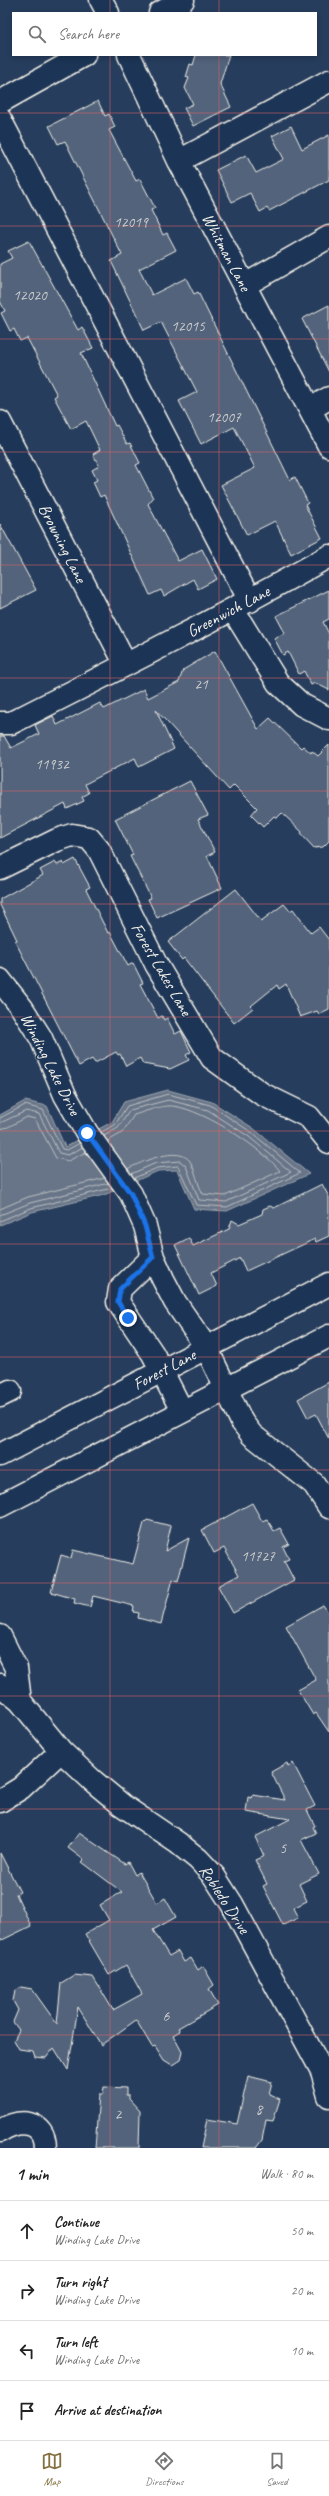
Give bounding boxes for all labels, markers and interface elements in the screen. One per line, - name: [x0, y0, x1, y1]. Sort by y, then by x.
- search box: [12, 12, 317, 56]
- icon: search: [26, 23, 48, 45]
- text: Search here: [58, 25, 119, 44]
- street label: Whitman Lane: [197, 210, 256, 296]
- house number: 12019: [114, 213, 149, 232]
- house number: 12020: [13, 286, 48, 305]
- house number: 12015: [171, 317, 206, 336]
- house number: 12007: [207, 408, 242, 427]
- street label: Browning Lane: [34, 500, 92, 588]
- street label: Greenwich Lane: [183, 580, 275, 642]
- house number: 21: [194, 675, 209, 694]
- house number: 11932: [35, 755, 70, 774]
- street label: Forest Lakes Lane: [127, 919, 197, 1021]
- street label: Winding Lake Drive: [16, 1010, 86, 1120]
- route start: [78, 1124, 96, 1142]
- route end: [119, 1309, 137, 1327]
- street label: Forest Lane: [129, 1344, 200, 1395]
- house number: 11727: [241, 1547, 276, 1566]
- house number: 5: [280, 1839, 288, 1858]
- street label: Robledo Drive: [195, 1861, 255, 1939]
- house number: 6: [163, 2007, 171, 2026]
- house number: 8: [256, 2100, 264, 2119]
- house number: 2: [115, 2105, 123, 2124]
- text: 1 min: [16, 2164, 49, 2185]
- text: Walk · 80 m: [260, 2166, 313, 2182]
- text: Continue: [54, 2213, 99, 2232]
- icon: ahead: [16, 2220, 38, 2242]
- text: 50 m: [291, 2223, 313, 2239]
- text: Winding Lake Drive: [54, 2232, 139, 2248]
- text: Turn right: [54, 2273, 107, 2292]
- icon: right: [16, 2280, 38, 2302]
- text: 20 m: [291, 2283, 313, 2299]
- text: Winding Lake Drive: [54, 2292, 139, 2308]
- text: Turn left: [54, 2333, 97, 2352]
- icon: left: [16, 2340, 38, 2362]
- text: 10 m: [291, 2343, 313, 2359]
- text: Winding Lake Drive: [54, 2352, 139, 2368]
- icon: arrive: [16, 2400, 38, 2422]
- text: Arrive at destination: [54, 2401, 161, 2420]
- tab: Map: [41, 2450, 63, 2488]
- tab: Directions: [145, 2450, 184, 2488]
- tab: Saved: [266, 2450, 288, 2488]

